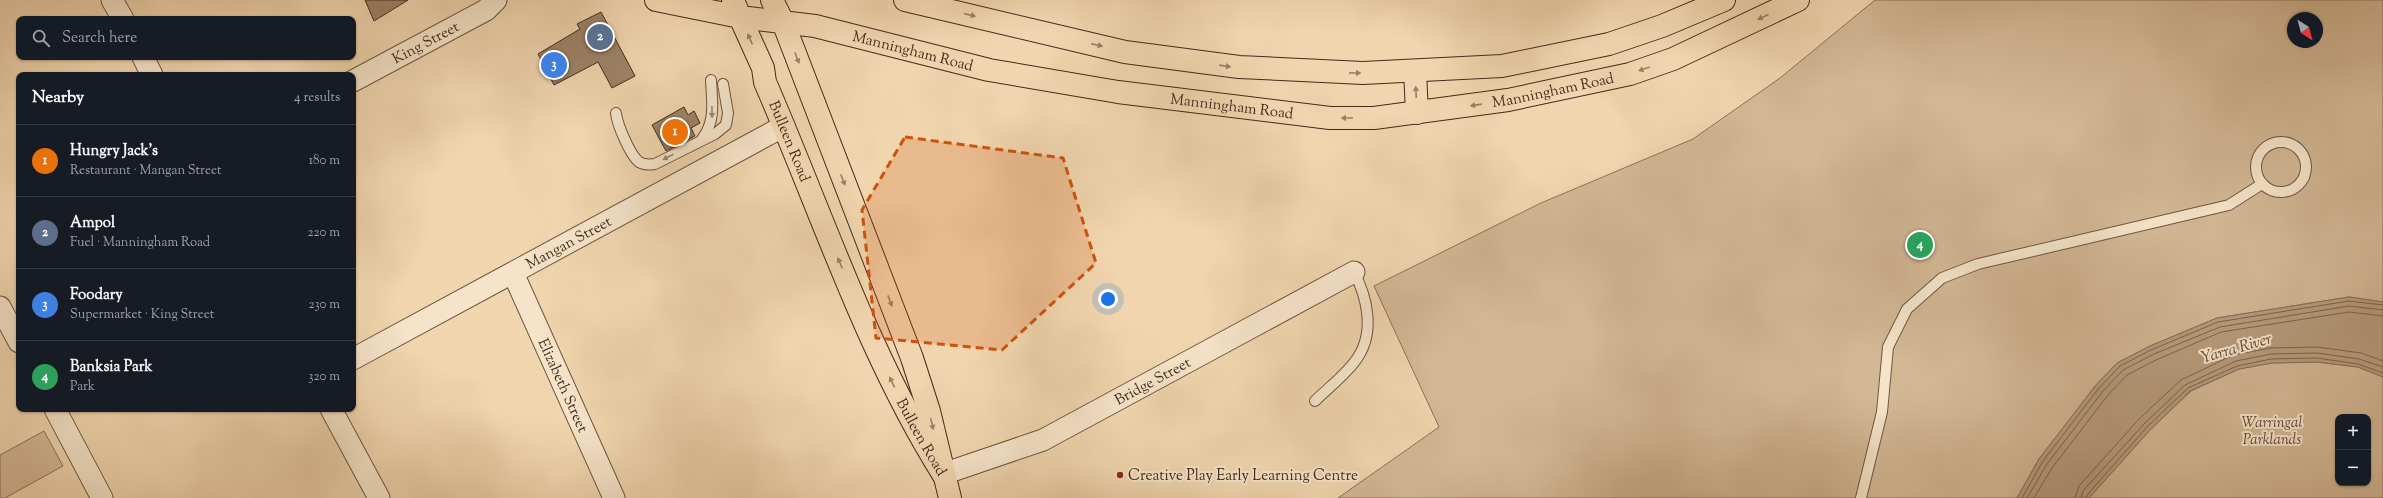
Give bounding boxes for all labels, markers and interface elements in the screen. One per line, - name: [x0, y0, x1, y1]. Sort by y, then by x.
- north arrow: [2287, 12, 2323, 48]
- one-way arrow: [964, 13, 977, 19]
- one-way arrow: [1758, 14, 1769, 20]
- search box: [16, 16, 356, 60]
- street label: King Street: [389, 17, 463, 70]
- pin: 2: [587, 22, 613, 52]
- icon: search: [30, 27, 52, 49]
- street label: Manningham Road: [850, 27, 976, 78]
- text: Search here: [62, 28, 137, 49]
- one-way arrow: [747, 33, 753, 44]
- one-way arrow: [1091, 42, 1103, 48]
- pin: 3: [541, 50, 567, 80]
- one-way arrow: [795, 53, 801, 65]
- one-way arrow: [1219, 63, 1231, 69]
- one-way arrow: [1638, 66, 1650, 72]
- street label: Manningham Road: [1491, 69, 1617, 114]
- one-way arrow: [1349, 70, 1362, 76]
- one-way arrow: [1413, 85, 1419, 98]
- text: Nearby: [32, 86, 84, 110]
- text: 4 results: [294, 89, 340, 107]
- street label: Manningham Road: [1169, 89, 1295, 125]
- street label: Bulleen Road: [762, 98, 815, 186]
- one-way arrow: [1470, 102, 1482, 108]
- one-way arrow: [709, 106, 715, 119]
- one-way arrow: [1340, 115, 1353, 121]
- pin: 1: [662, 117, 688, 147]
- text: Hungry Jack's: [70, 141, 158, 162]
- text: 1: [43, 152, 47, 170]
- text: 180 m: [309, 152, 340, 170]
- one-way arrow: [662, 153, 674, 160]
- text: Restaurant · Mangan Street: [70, 162, 221, 180]
- one-way arrow: [841, 174, 847, 186]
- street label: Mangan Street: [523, 212, 616, 276]
- text: Ampol: [70, 213, 115, 234]
- text: 2: [42, 224, 48, 242]
- text: 220 m: [307, 224, 340, 242]
- pin: 4: [1907, 230, 1933, 260]
- text: Fuel · Manningham Road: [70, 234, 210, 252]
- one-way arrow: [837, 257, 843, 268]
- text: Foodary: [70, 285, 123, 306]
- your location: [1098, 289, 1118, 309]
- text: 3: [42, 296, 48, 314]
- text: 230 m: [308, 296, 340, 314]
- one-way arrow: [887, 296, 893, 308]
- text: Supermarket · King Street: [70, 306, 214, 324]
- water label: Yarra River: [2199, 328, 2275, 370]
- street label: Elizabeth Street: [532, 335, 592, 436]
- street label: Bridge Street: [1111, 353, 1195, 411]
- text: Banksia Park: [70, 357, 152, 378]
- text: 4: [42, 368, 48, 386]
- text: 320 m: [308, 368, 340, 386]
- one-way arrow: [889, 376, 895, 388]
- text: Park: [70, 378, 95, 396]
- street label: Bulleen Road: [890, 395, 951, 481]
- park label: Warringal Parklands: [2242, 413, 2303, 451]
- map controls: [2335, 414, 2371, 486]
- button: +: [2335, 414, 2371, 450]
- one-way arrow: [929, 418, 935, 430]
- button: −: [2335, 450, 2371, 486]
- place label: Creative Play Early Learning Centre: [1128, 466, 1358, 487]
- marker: Creative Play Early Learning Centre: [1115, 470, 1125, 480]

